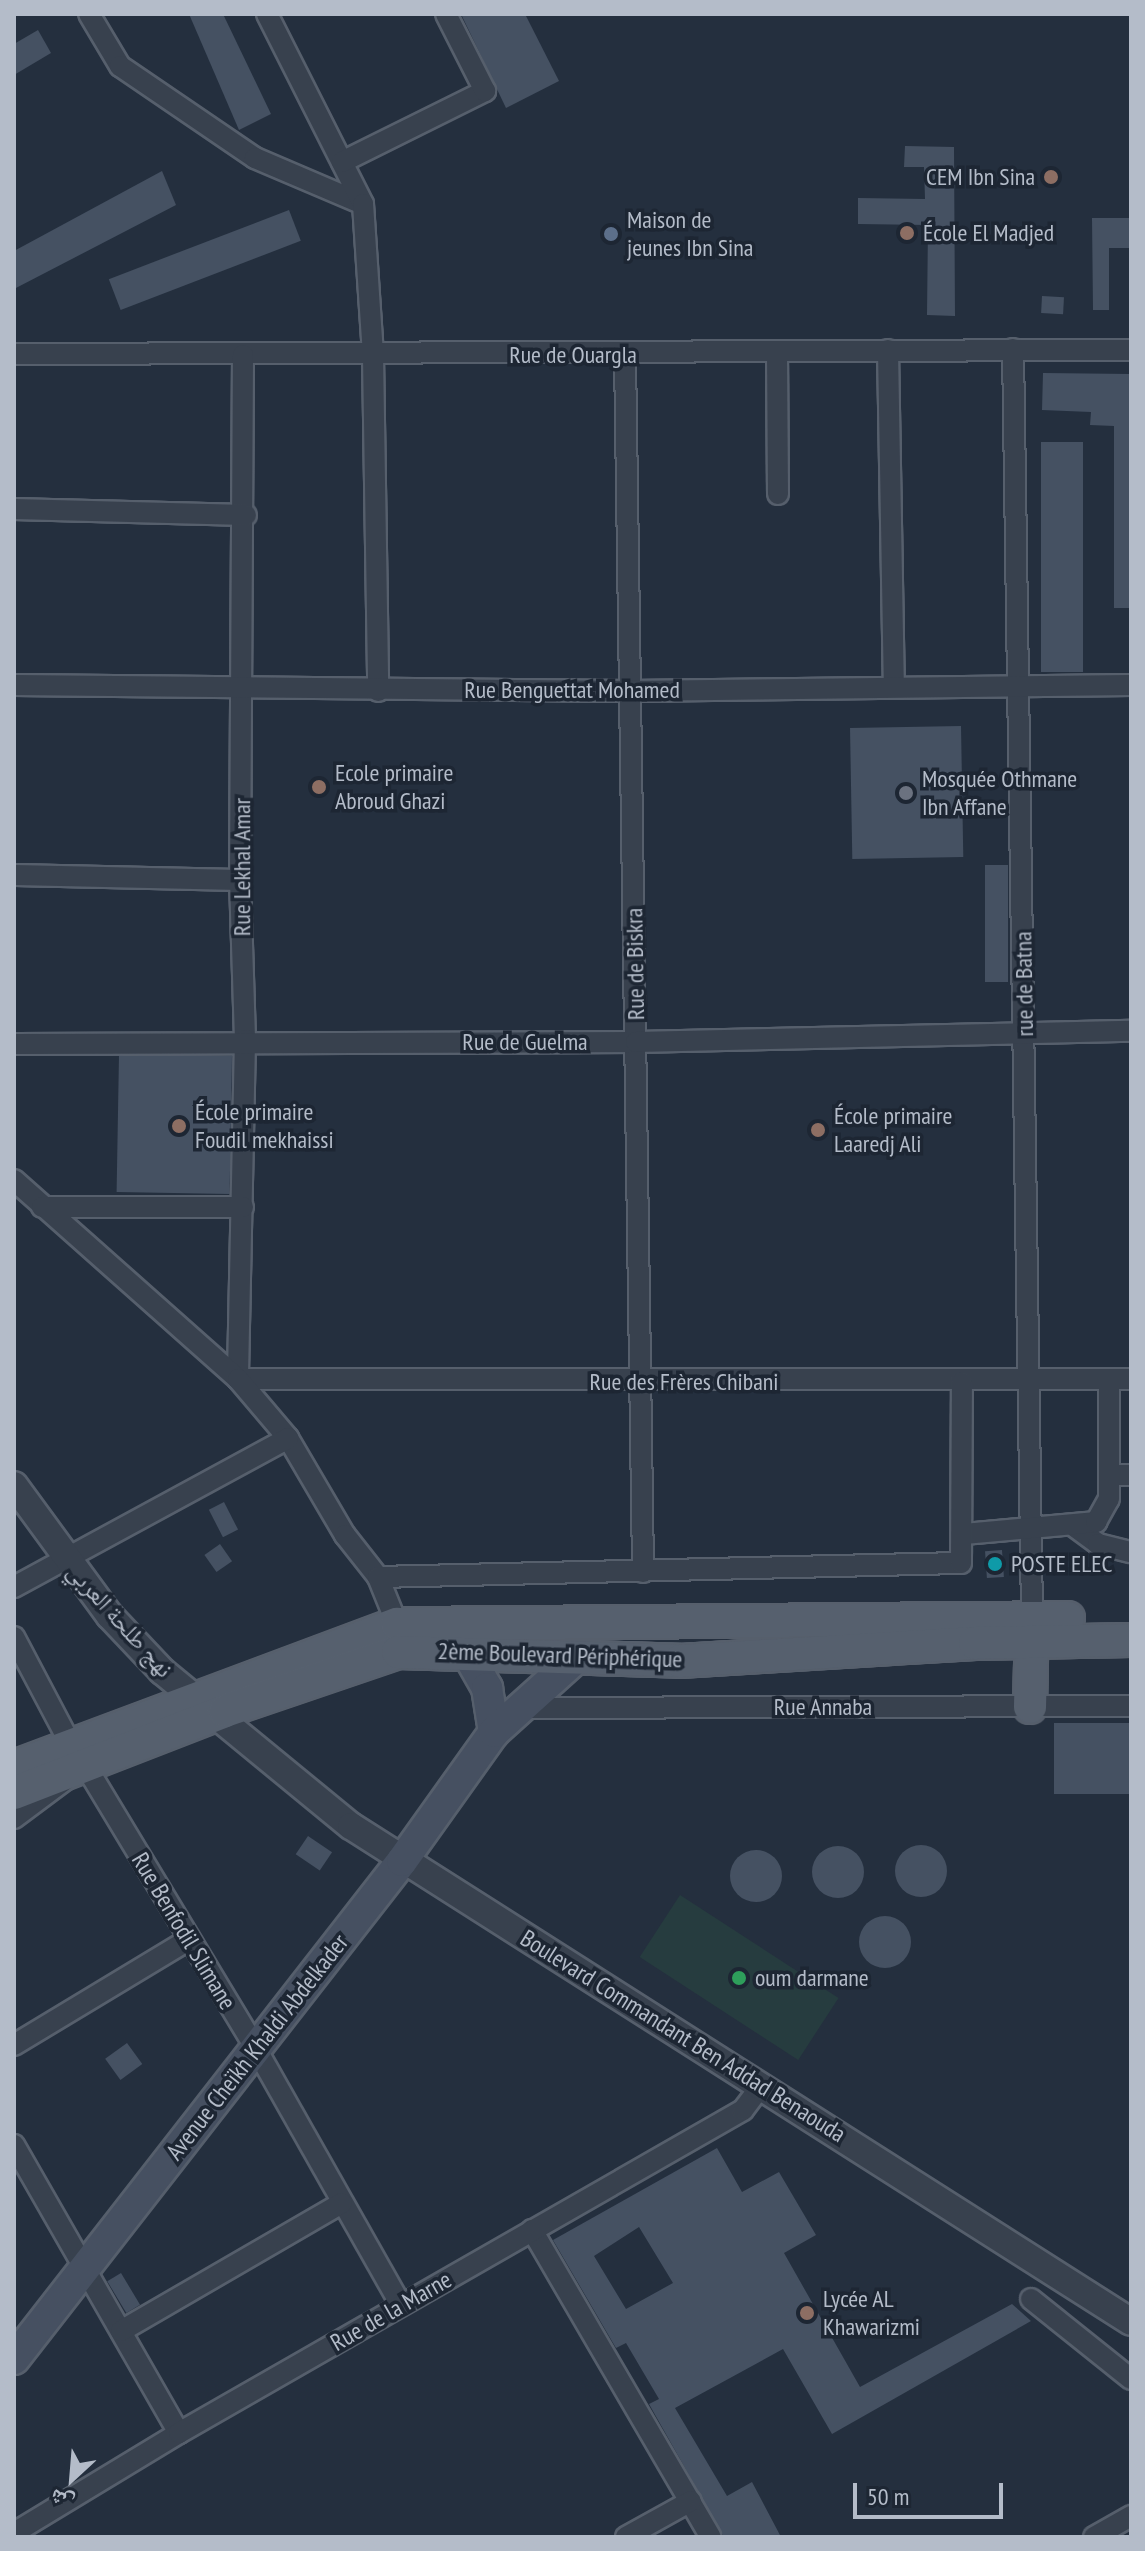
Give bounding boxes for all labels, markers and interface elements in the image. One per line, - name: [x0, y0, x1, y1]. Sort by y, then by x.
- place label: CEM Ibn Sina: [926, 163, 1035, 191]
- marker: CEM Ibn Sina: [1042, 168, 1060, 186]
- place label: Maison de jeunes Ibn Sina: [627, 206, 753, 262]
- place label: École El Madjed: [923, 219, 1054, 247]
- marker: École El Madjed: [898, 224, 916, 242]
- marker: Maison de jeunes Ibn Sina: [602, 225, 620, 243]
- street label: Rue de Ouargla: [509, 341, 637, 369]
- street label: Rue Benguettat Mohamed: [464, 676, 680, 704]
- place label: Ecole primaire Abroud Ghazi: [335, 759, 454, 815]
- place label: Mosquée Othmane Ibn Affane: [922, 765, 1077, 821]
- marker: Ecole primaire Abroud Ghazi: [310, 778, 328, 796]
- marker: Mosquée Othmane Ibn Affane: [897, 784, 915, 802]
- street label: Rue Lekhal Amar: [228, 797, 256, 937]
- street label: Rue de Biskra: [620, 908, 650, 1020]
- street label: rue de Batna: [1009, 931, 1039, 1037]
- street label: Rue de Guelma: [462, 1028, 588, 1056]
- place label: École primaire Foudil mekhaissi: [195, 1098, 334, 1154]
- place label: École primaire Laaredj Ali: [834, 1102, 953, 1158]
- marker: École primaire Foudil mekhaissi: [170, 1117, 188, 1135]
- marker: École primaire Laaredj Ali: [809, 1121, 827, 1139]
- street label: Rue des Frères Chibani: [589, 1368, 779, 1396]
- place label: POSTE ELEC: [1011, 1550, 1113, 1578]
- marker: POSTE ELEC: [986, 1555, 1004, 1573]
- street label: نهج طلحة العربي: [61, 1557, 179, 1683]
- street label: 2ème Boulevard Périphérique: [437, 1636, 683, 1674]
- street label: Rue Annaba: [774, 1693, 872, 1721]
- street label: Rue Benfodil Slimane: [126, 1847, 242, 2015]
- street label: Boulevard Commandant Ben Addad Benaouda: [515, 1923, 851, 2149]
- street label: Avenue Cheïkh Khaldi Abdelkader: [160, 1928, 354, 2166]
- place label: oum darmane: [755, 1964, 869, 1992]
- marker: oum darmane: [730, 1969, 748, 1987]
- street label: Rue de la Marne: [326, 2265, 456, 2357]
- place label: Lycée AL Khawarizmi: [823, 2285, 920, 2341]
- marker: Lycée AL Khawarizmi: [798, 2304, 816, 2322]
- north arrow: [32, 2439, 112, 2519]
- scale bar: [857, 2467, 1007, 2517]
- text: 50 m: [867, 2481, 909, 2512]
- text: ش: [45, 2483, 78, 2518]

